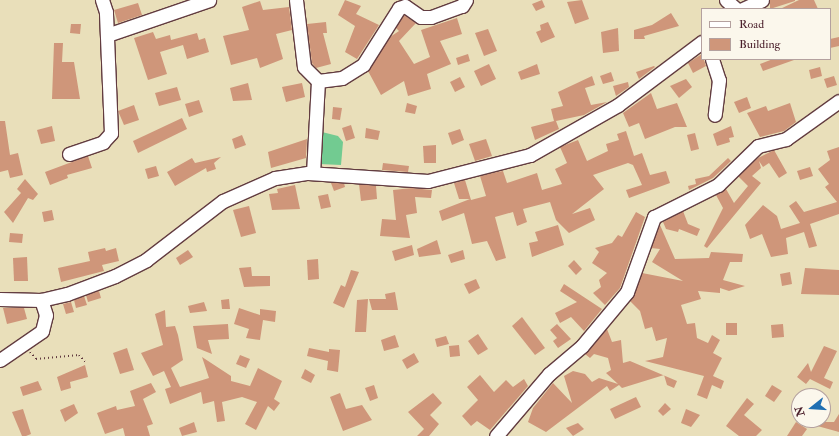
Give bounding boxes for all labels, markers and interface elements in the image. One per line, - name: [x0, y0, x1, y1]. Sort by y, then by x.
- legend: [701, 8, 831, 60]
- text: Road: [739, 17, 764, 32]
- text: Building: [739, 37, 780, 52]
- north arrow: [791, 388, 831, 428]
- text: N: [792, 405, 808, 418]

